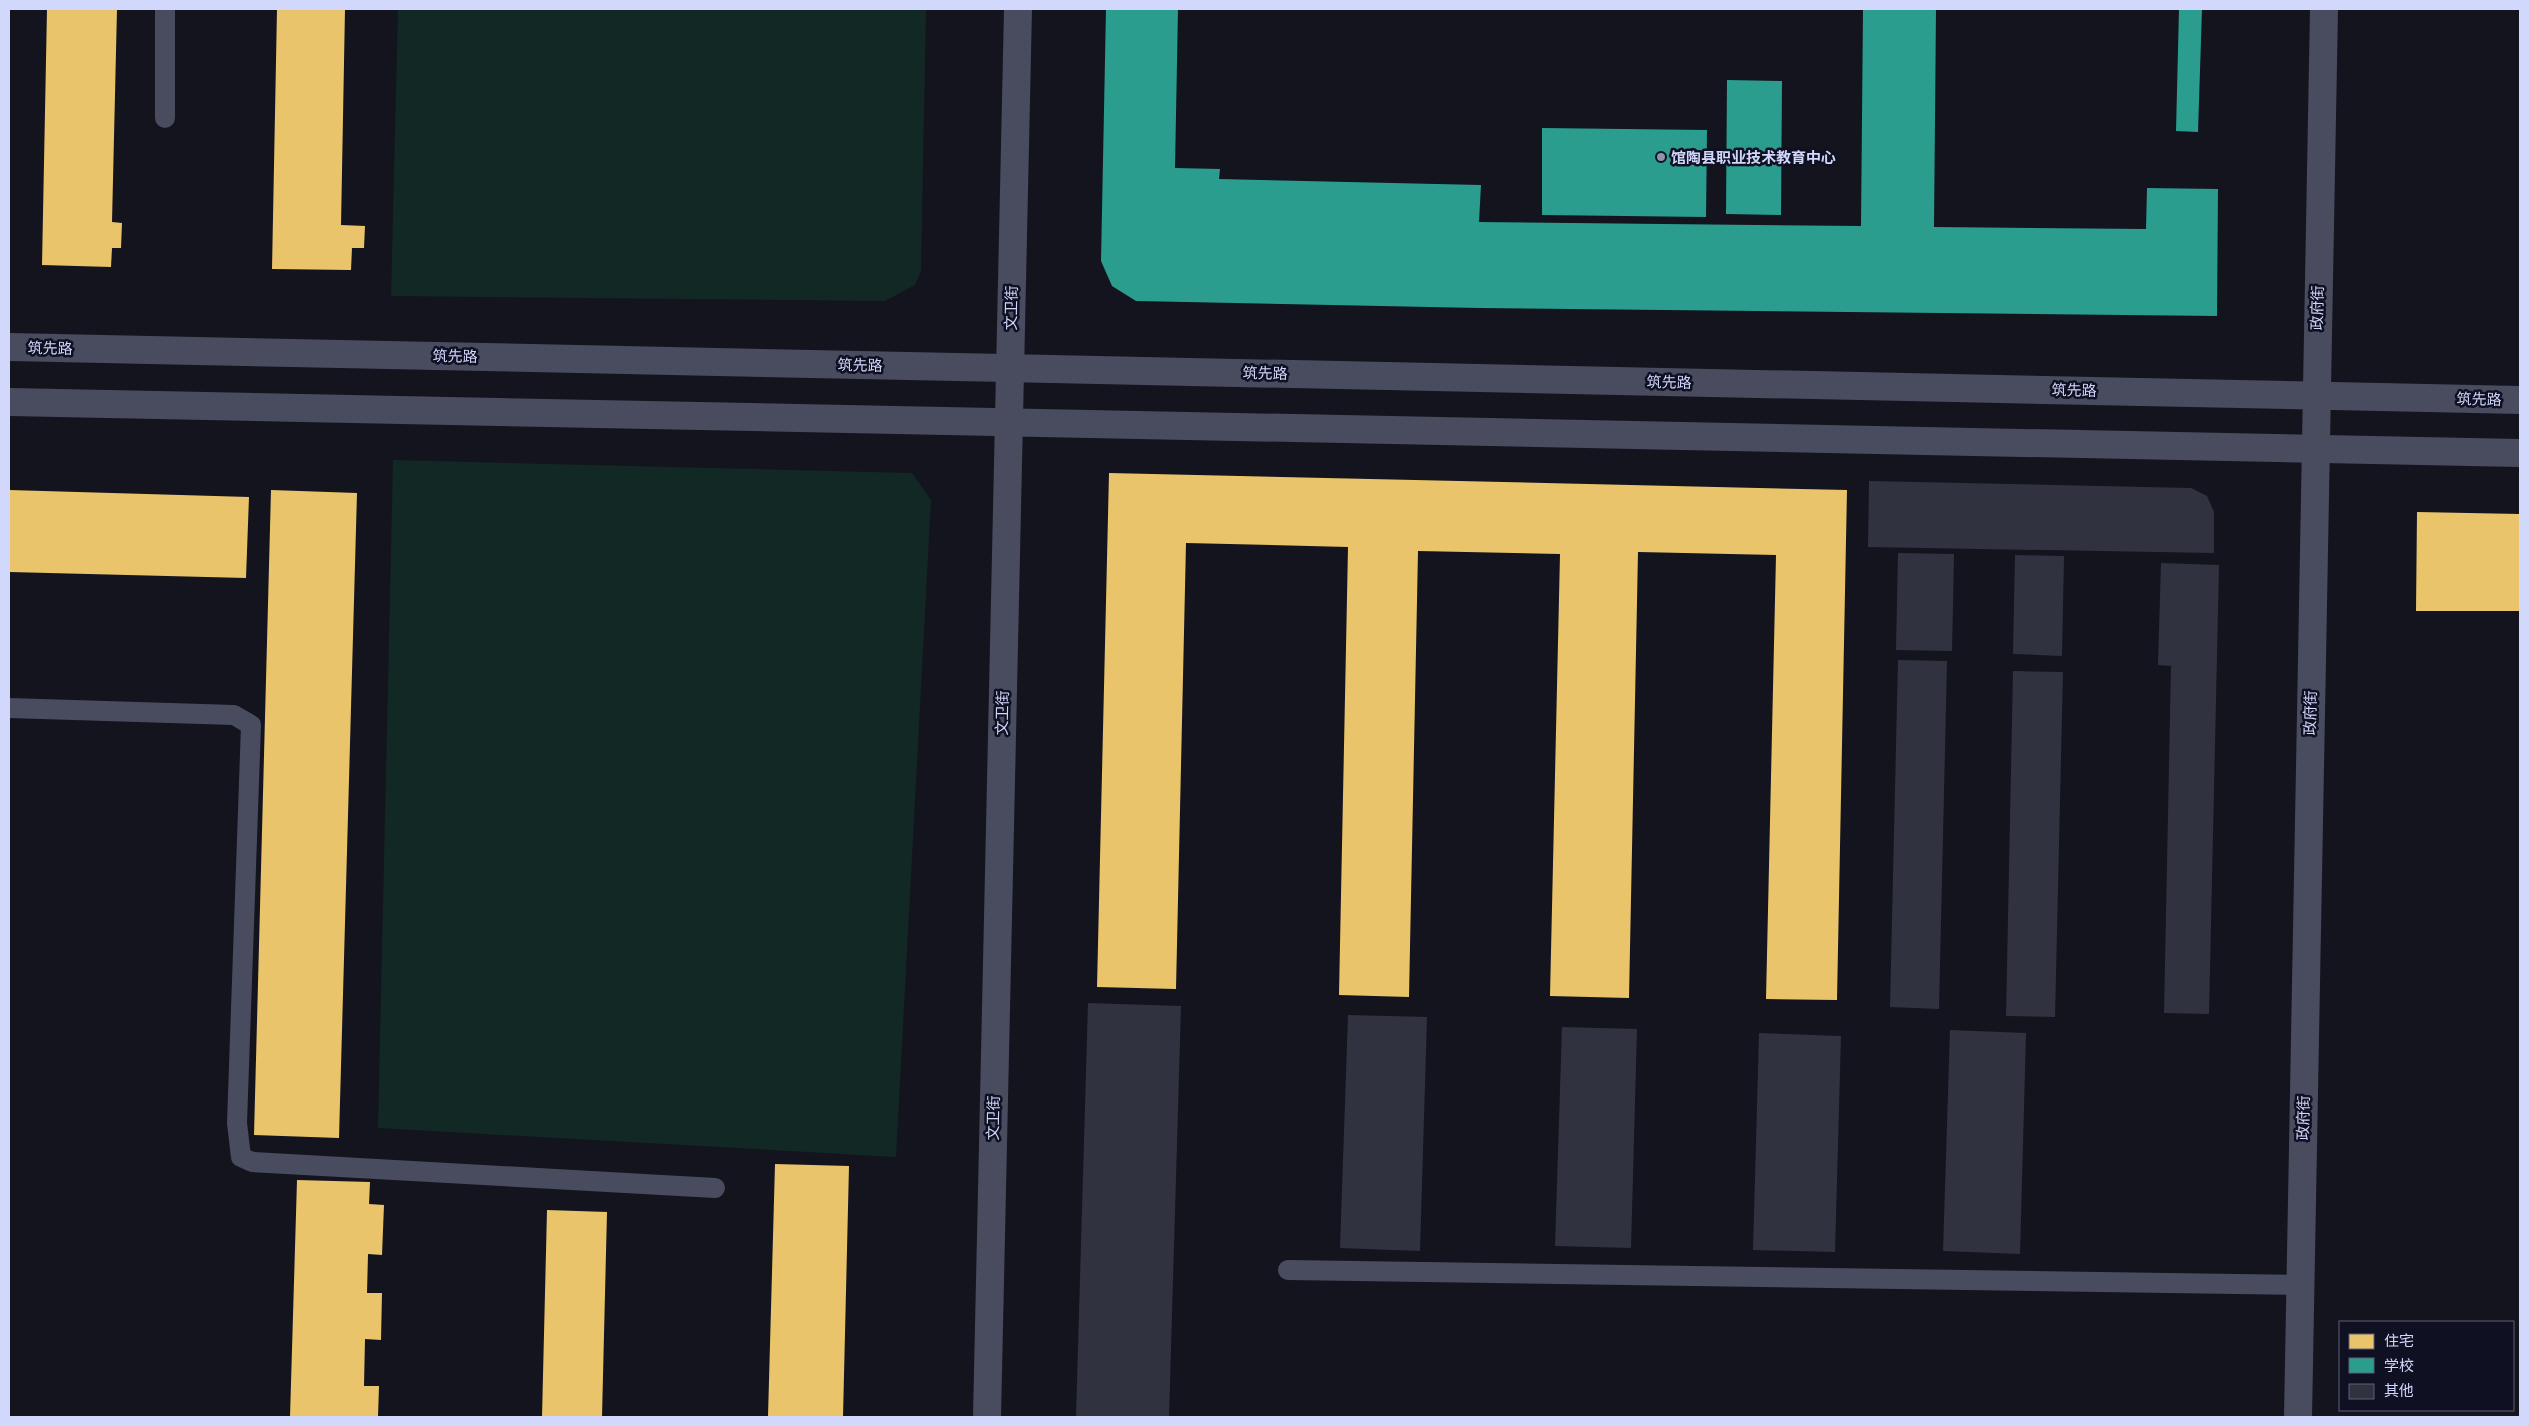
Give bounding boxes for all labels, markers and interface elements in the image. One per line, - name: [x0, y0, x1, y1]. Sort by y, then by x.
- place label: 馆陶县职业技术教育中心: [1671, 148, 1836, 167]
- marker: 馆陶县职业技术教育中心: [1655, 151, 1667, 163]
- street label: 文卫街: [1001, 285, 1021, 331]
- street label: 政府街: [2307, 285, 2327, 331]
- street label: 筑先路: [27, 338, 73, 358]
- street label: 筑先路: [432, 346, 478, 366]
- street label: 筑先路: [837, 355, 883, 375]
- street label: 筑先路: [1242, 363, 1288, 383]
- street label: 筑先路: [1646, 372, 1692, 392]
- street label: 筑先路: [2051, 380, 2097, 400]
- street label: 筑先路: [2456, 389, 2502, 409]
- street label: 文卫街: [992, 690, 1012, 736]
- street label: 政府街: [2300, 690, 2320, 736]
- street label: 文卫街: [983, 1095, 1003, 1141]
- street label: 政府街: [2293, 1095, 2313, 1141]
- legend: [2339, 1321, 2514, 1411]
- text: 住宅: [2384, 1331, 2414, 1350]
- text: 学校: [2384, 1356, 2414, 1375]
- text: 其他: [2384, 1381, 2414, 1400]

